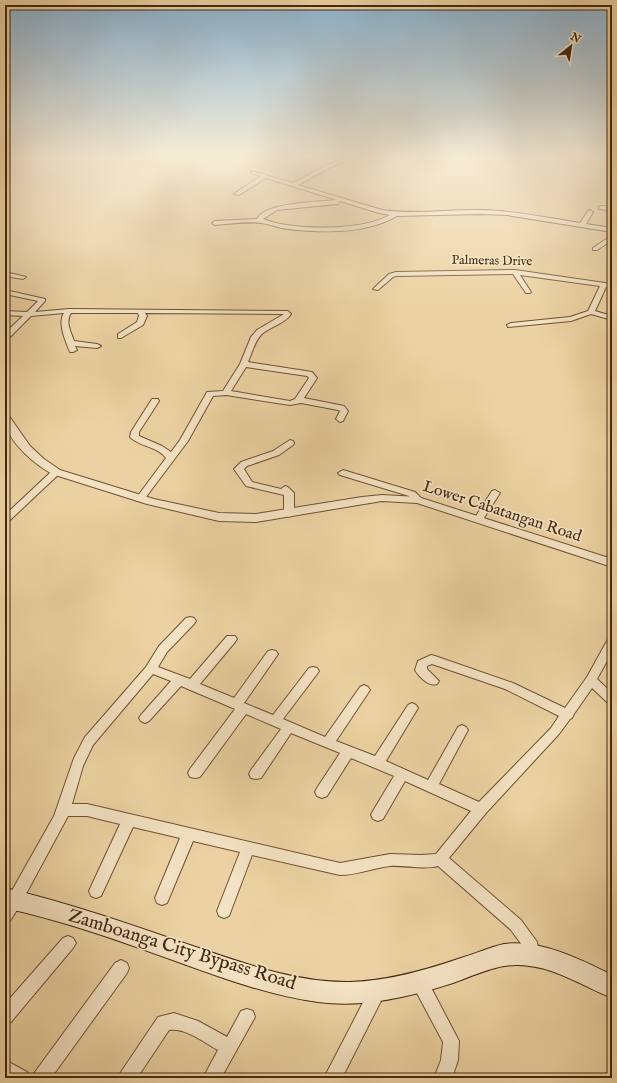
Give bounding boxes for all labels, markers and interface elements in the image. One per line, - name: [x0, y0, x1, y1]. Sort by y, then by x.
- north arrow: [551, 26, 591, 66]
- text: N: [567, 29, 584, 47]
- street label: Palmeras Drive: [452, 252, 533, 270]
- street label: Lower Cabatangan Road: [420, 477, 584, 547]
- street label: Zamboanga City Bypass Road: [65, 904, 300, 996]

